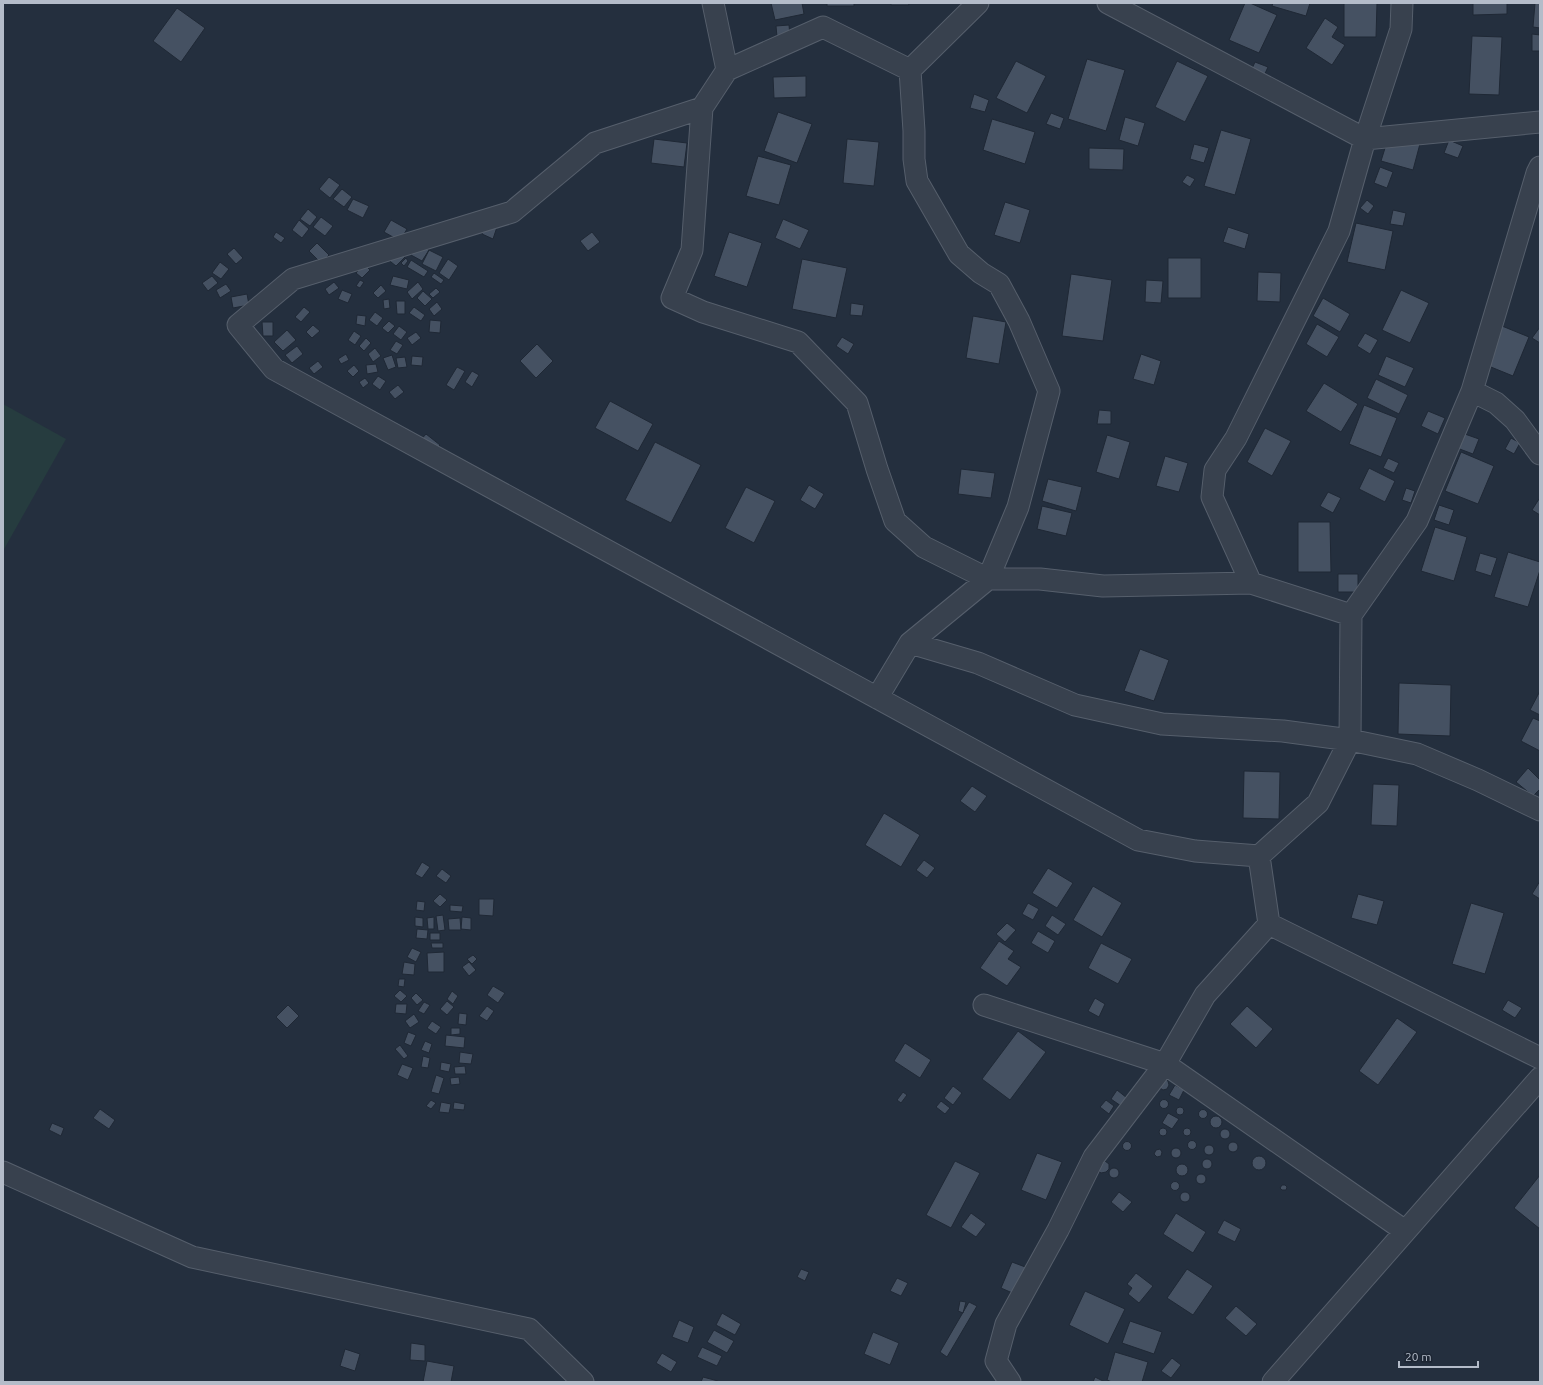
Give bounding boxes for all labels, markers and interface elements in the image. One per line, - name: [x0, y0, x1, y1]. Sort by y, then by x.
- scale bar: [1399, 1343, 1478, 1369]
- text: 20 m: [1405, 1350, 1432, 1363]

